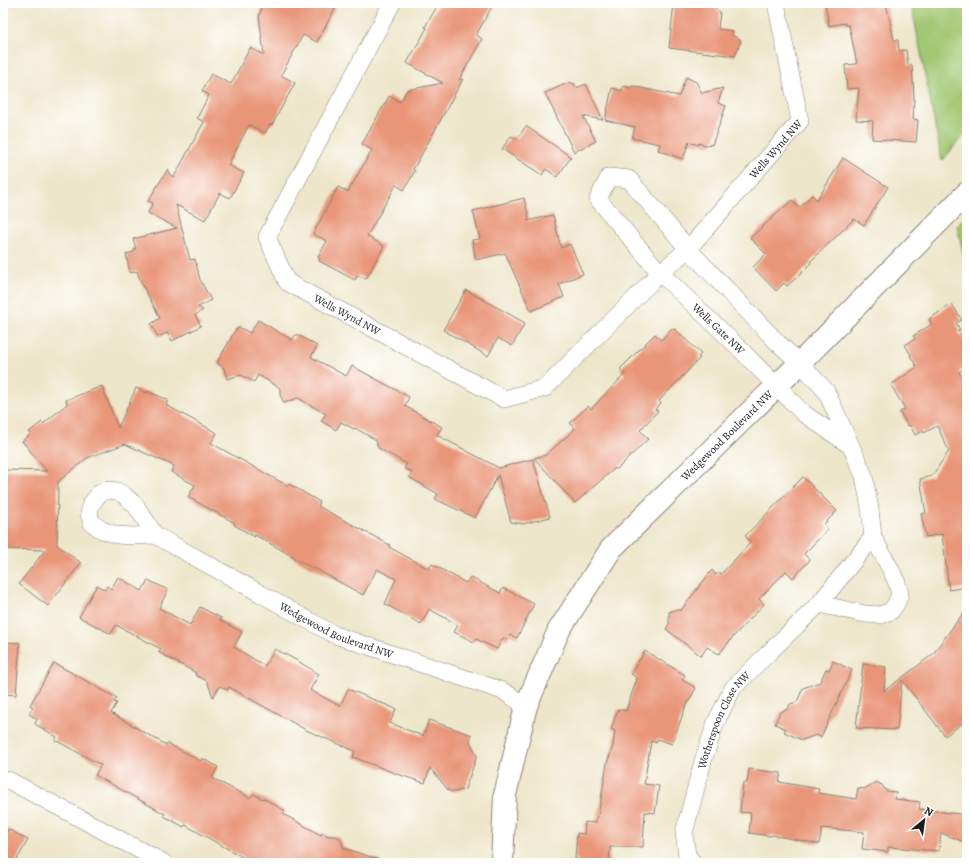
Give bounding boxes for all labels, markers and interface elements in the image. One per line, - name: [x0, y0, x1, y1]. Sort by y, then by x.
- street label: Wells Wynd NW: [745, 116, 806, 182]
- street label: Wells Wynd NW: [310, 290, 384, 339]
- street label: Wells Gate NW: [688, 299, 749, 358]
- street label: Wedgewood Boulevard NW: [677, 386, 776, 484]
- street label: Wedgewood Boulevard NW: [276, 598, 396, 662]
- street label: Wotherspoon Close NW: [694, 667, 754, 771]
- north arrow: [904, 800, 944, 840]
- text: N: [921, 803, 936, 820]

